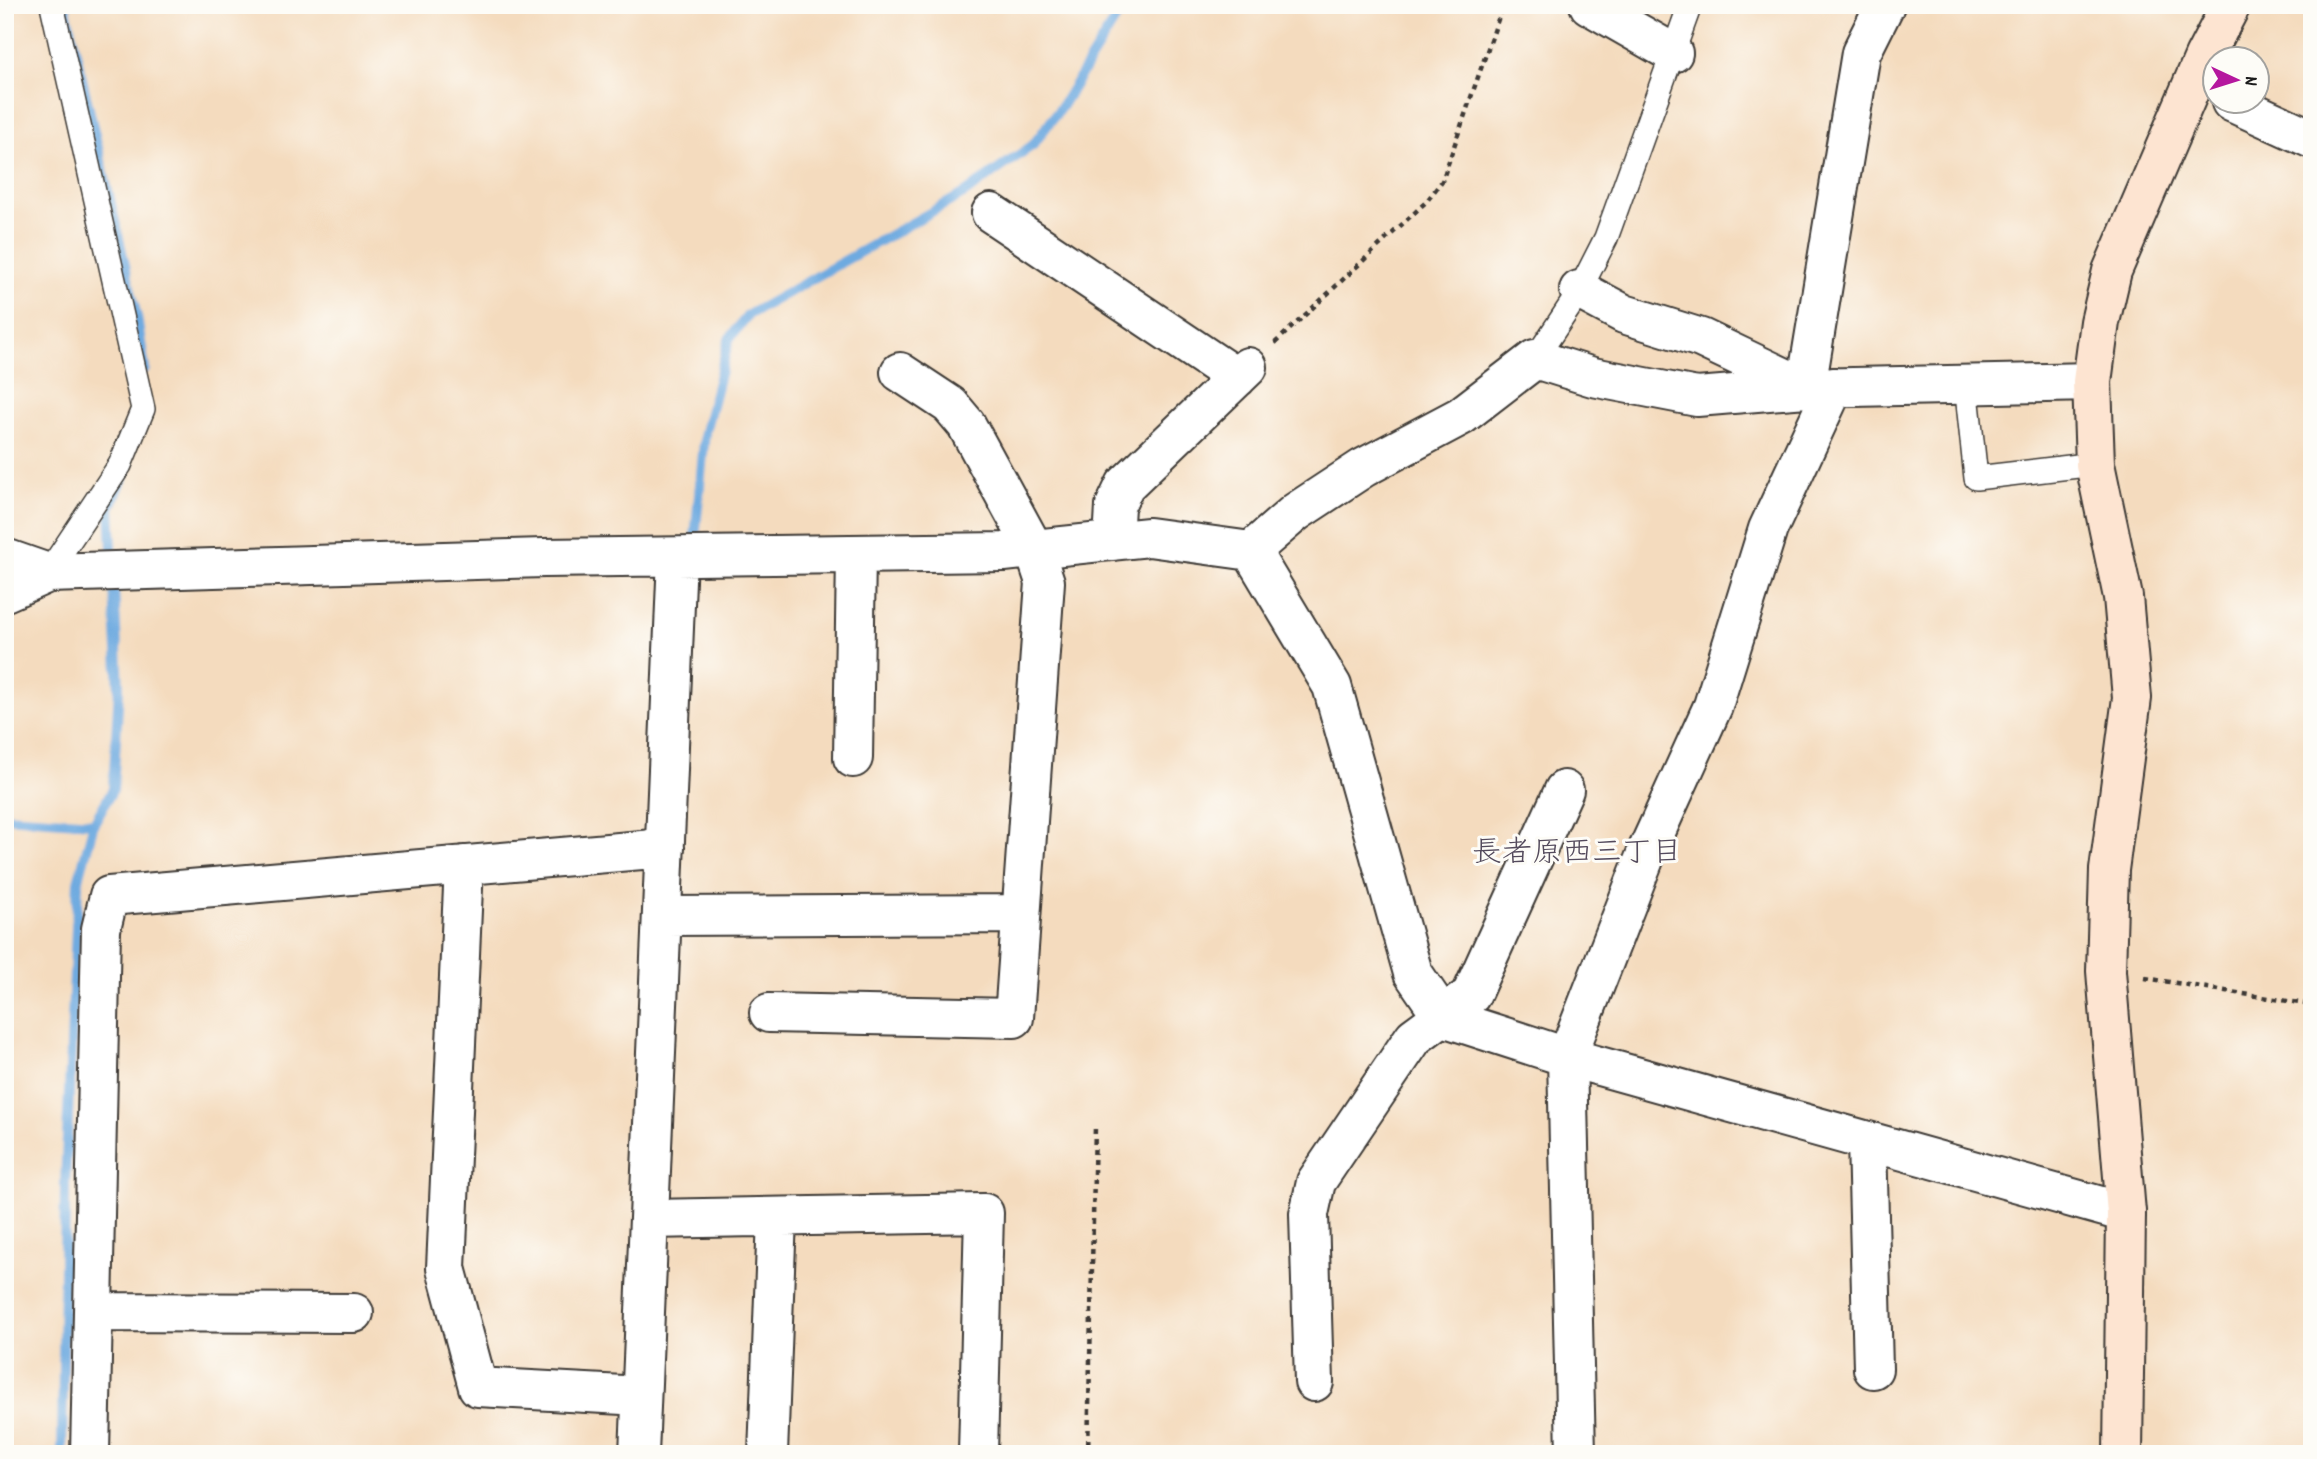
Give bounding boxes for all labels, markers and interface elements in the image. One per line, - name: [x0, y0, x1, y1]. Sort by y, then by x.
- north arrow: [2202, 46, 2272, 116]
- text: N: [2236, 75, 2263, 87]
- district label: 長者原西三丁目: [1472, 834, 1682, 877]

